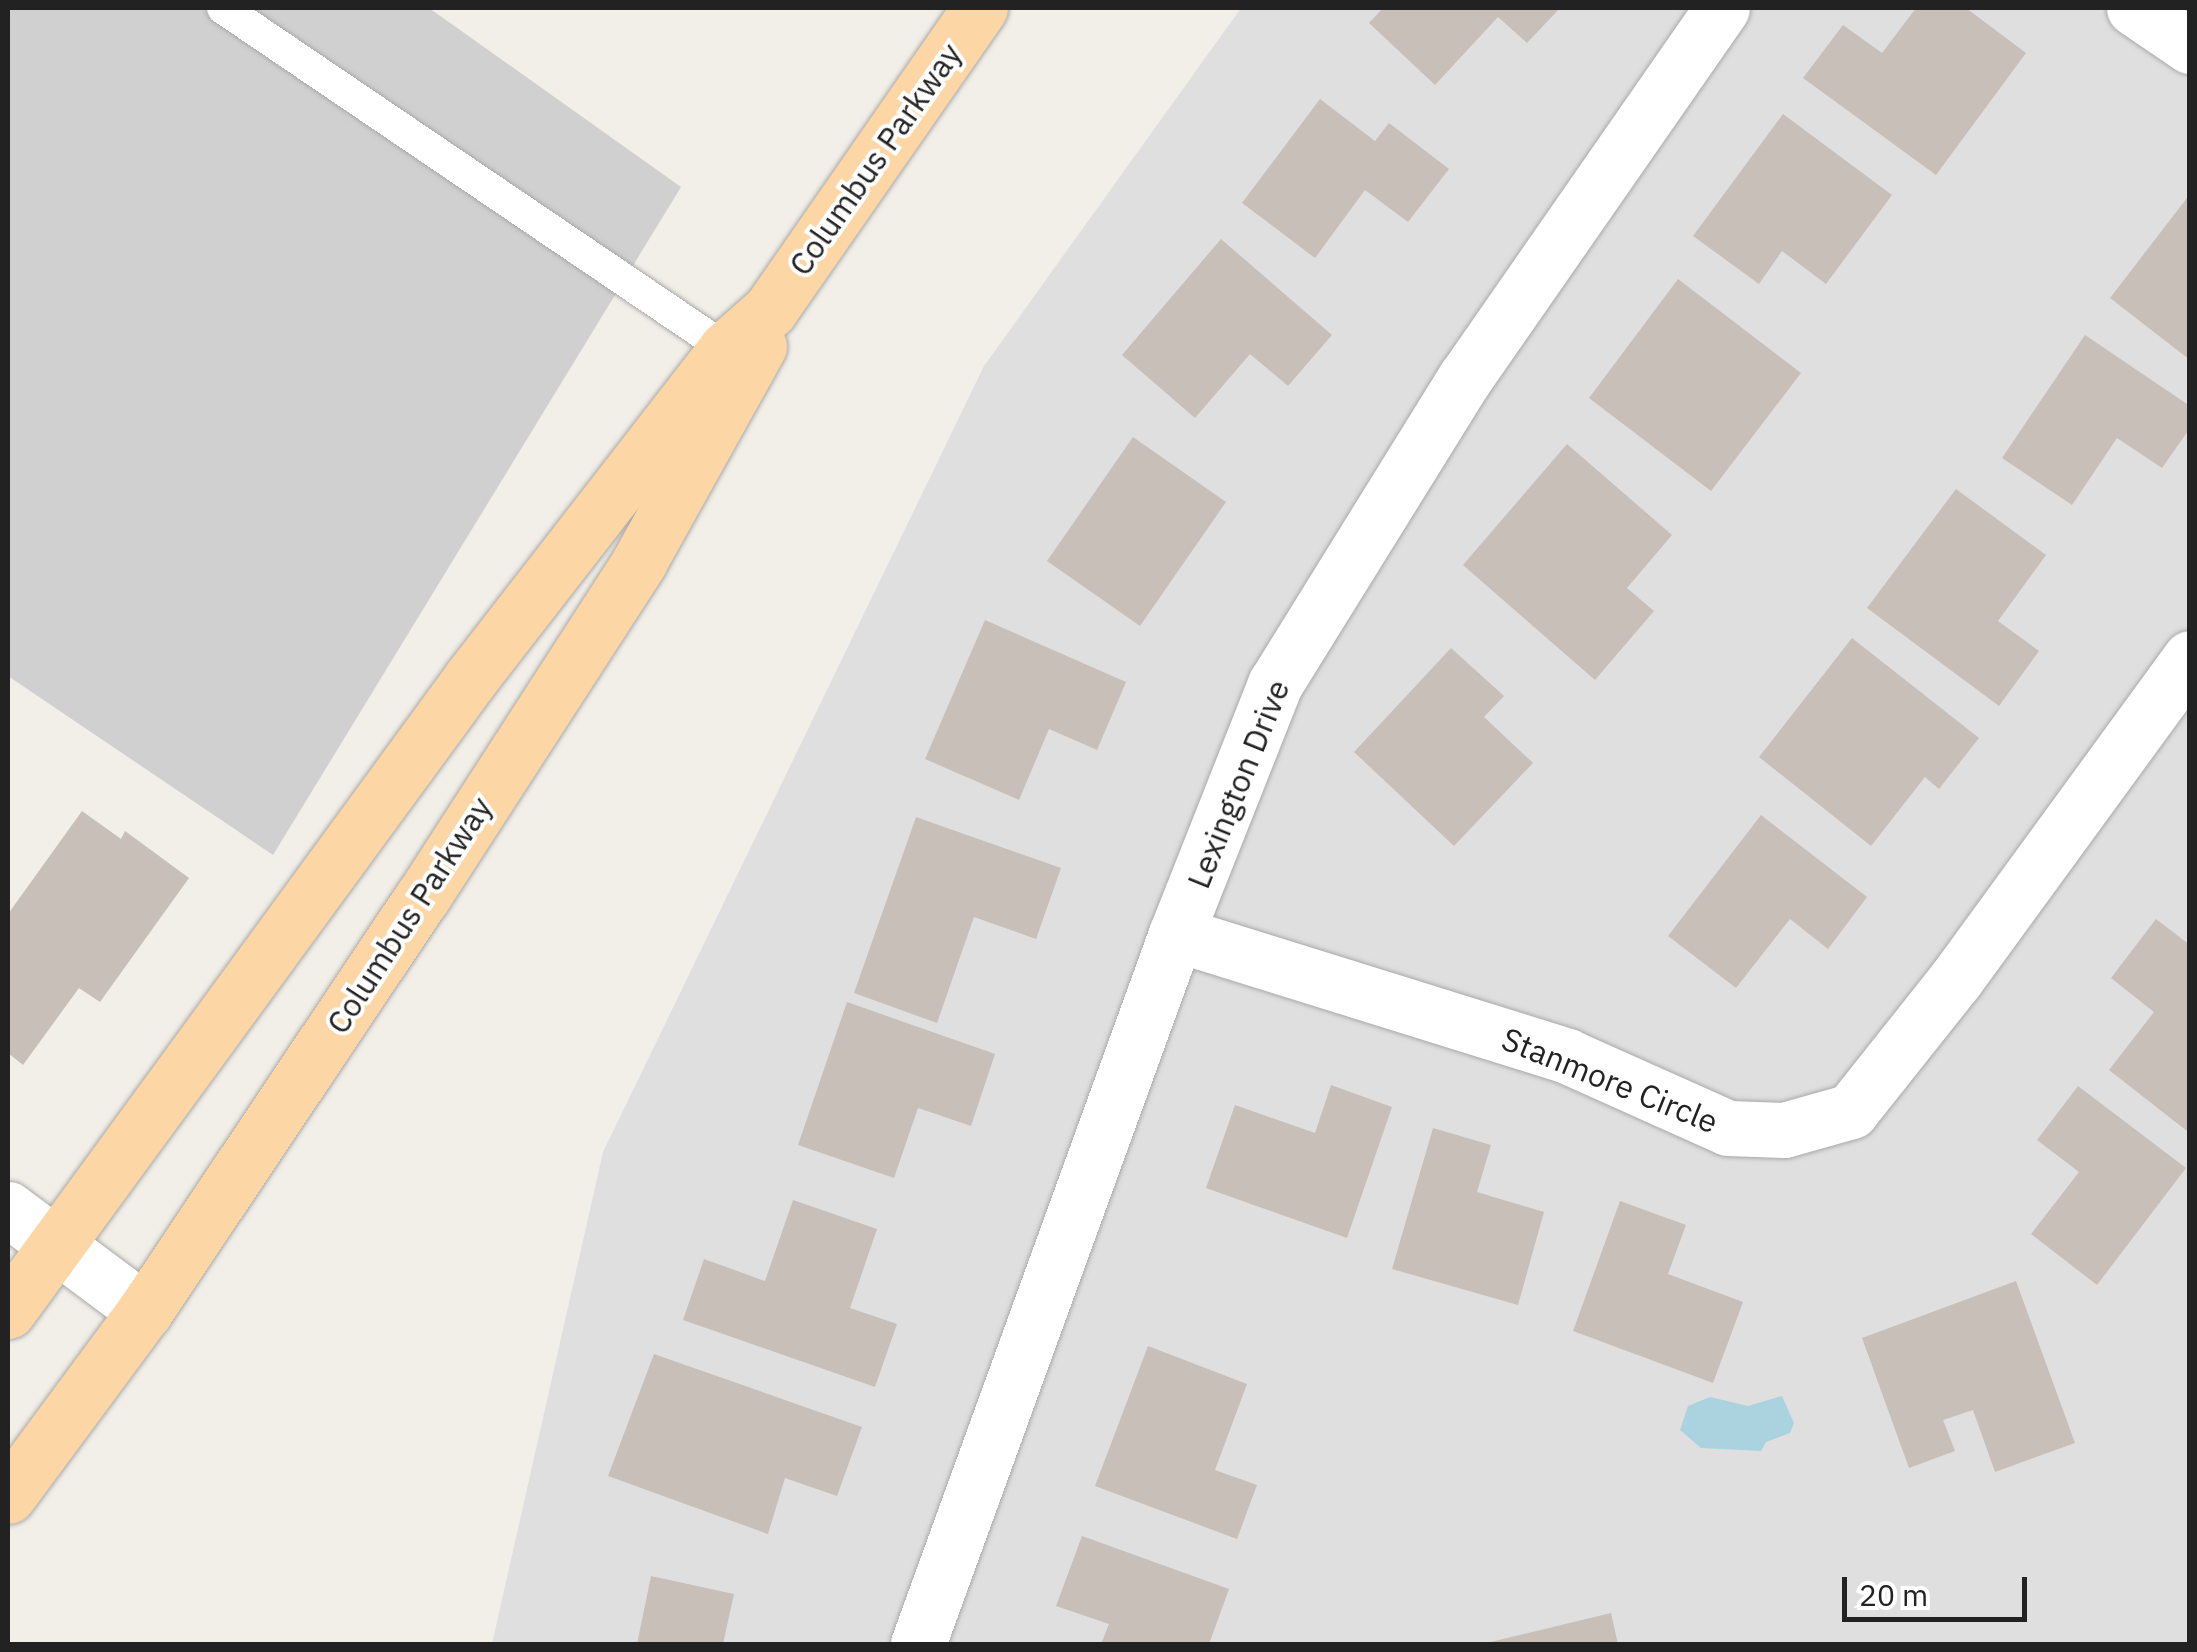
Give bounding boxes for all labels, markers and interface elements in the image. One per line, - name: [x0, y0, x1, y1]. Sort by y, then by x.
- street label: Columbus Parkway: [781, 36, 969, 282]
- street label: Lexington Drive: [1179, 674, 1297, 894]
- street label: Columbus Parkway: [318, 789, 500, 1041]
- street label: Stanmore Circle: [1496, 1019, 1724, 1141]
- scale bar: [1847, 1557, 2032, 1619]
- text: 20 m: [1859, 1575, 1928, 1614]

